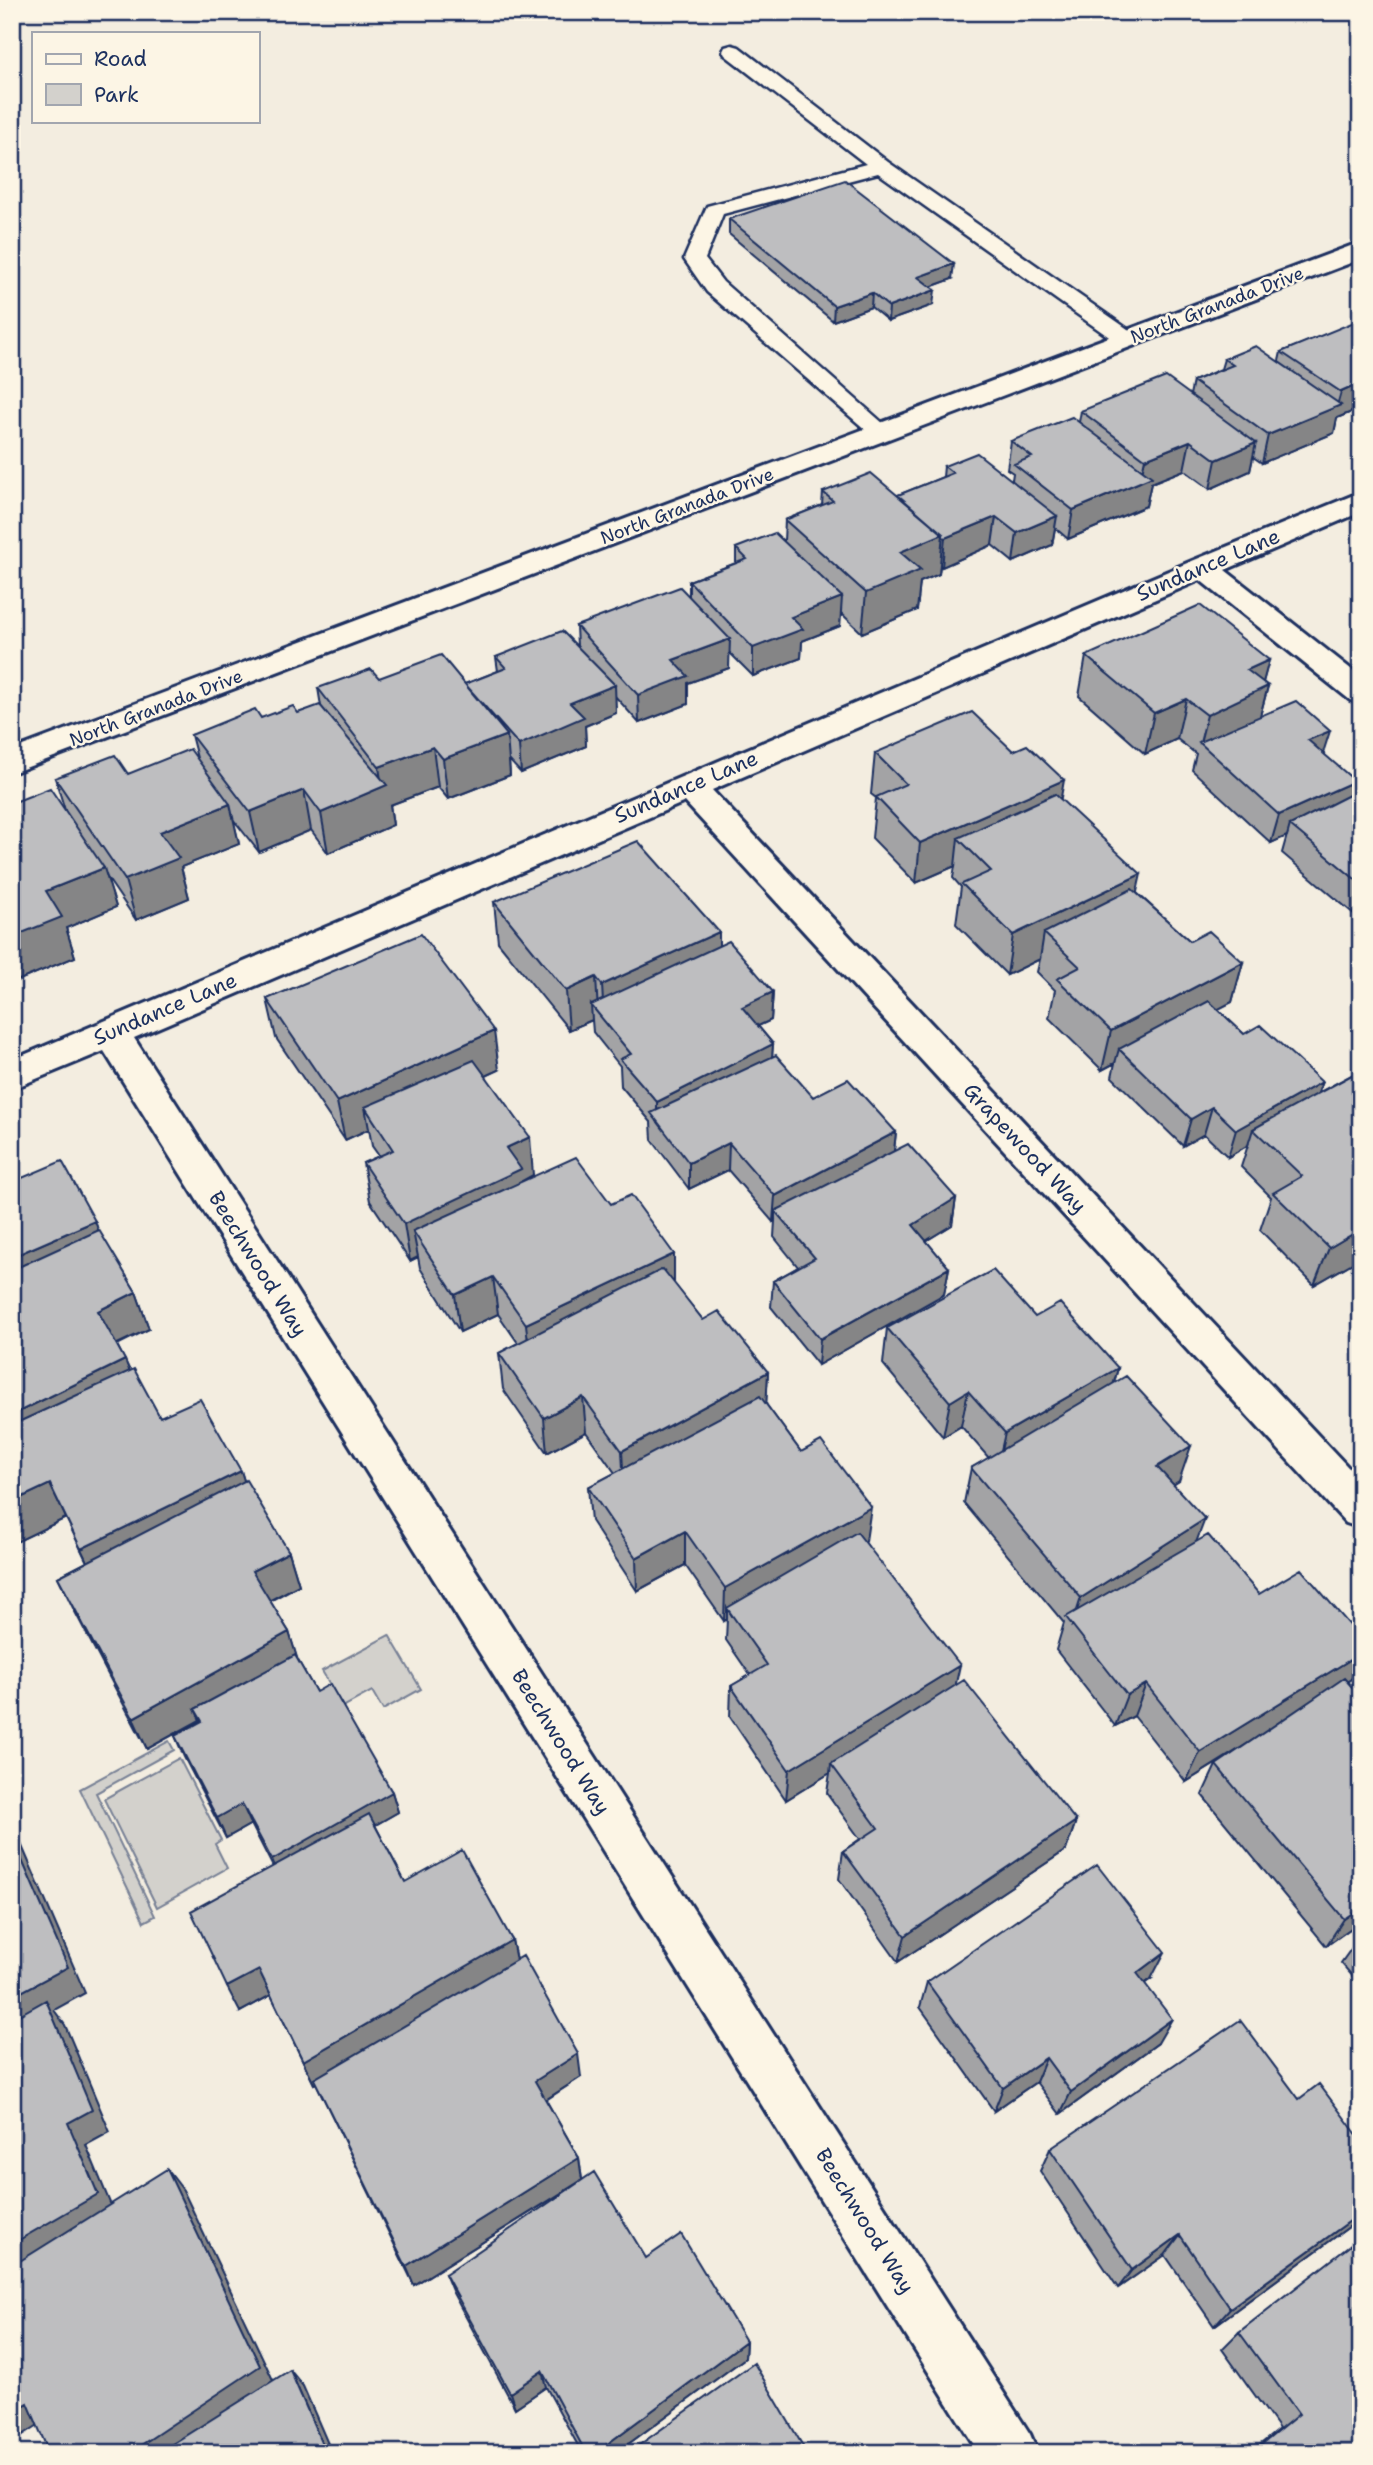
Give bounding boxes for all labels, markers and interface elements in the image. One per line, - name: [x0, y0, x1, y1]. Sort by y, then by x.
- legend: [32, 32, 259, 122]
- text: Road: [94, 45, 147, 73]
- text: Park: [94, 81, 139, 109]
- street label: North Granada Drive: [1127, 261, 1307, 349]
- street label: North Granada Drive: [597, 462, 777, 550]
- street label: Sundance Lane: [1132, 522, 1284, 608]
- street label: North Granada Drive: [66, 664, 246, 752]
- street label: Sundance Lane: [610, 744, 762, 830]
- street label: Sundance Lane: [89, 966, 241, 1052]
- street label: Grapewood Way: [957, 1077, 1093, 1219]
- street label: Beechwood Way: [202, 1186, 314, 1342]
- street label: Beechwood Way: [505, 1664, 617, 1820]
- street label: Beechwood Way: [809, 2143, 921, 2299]

